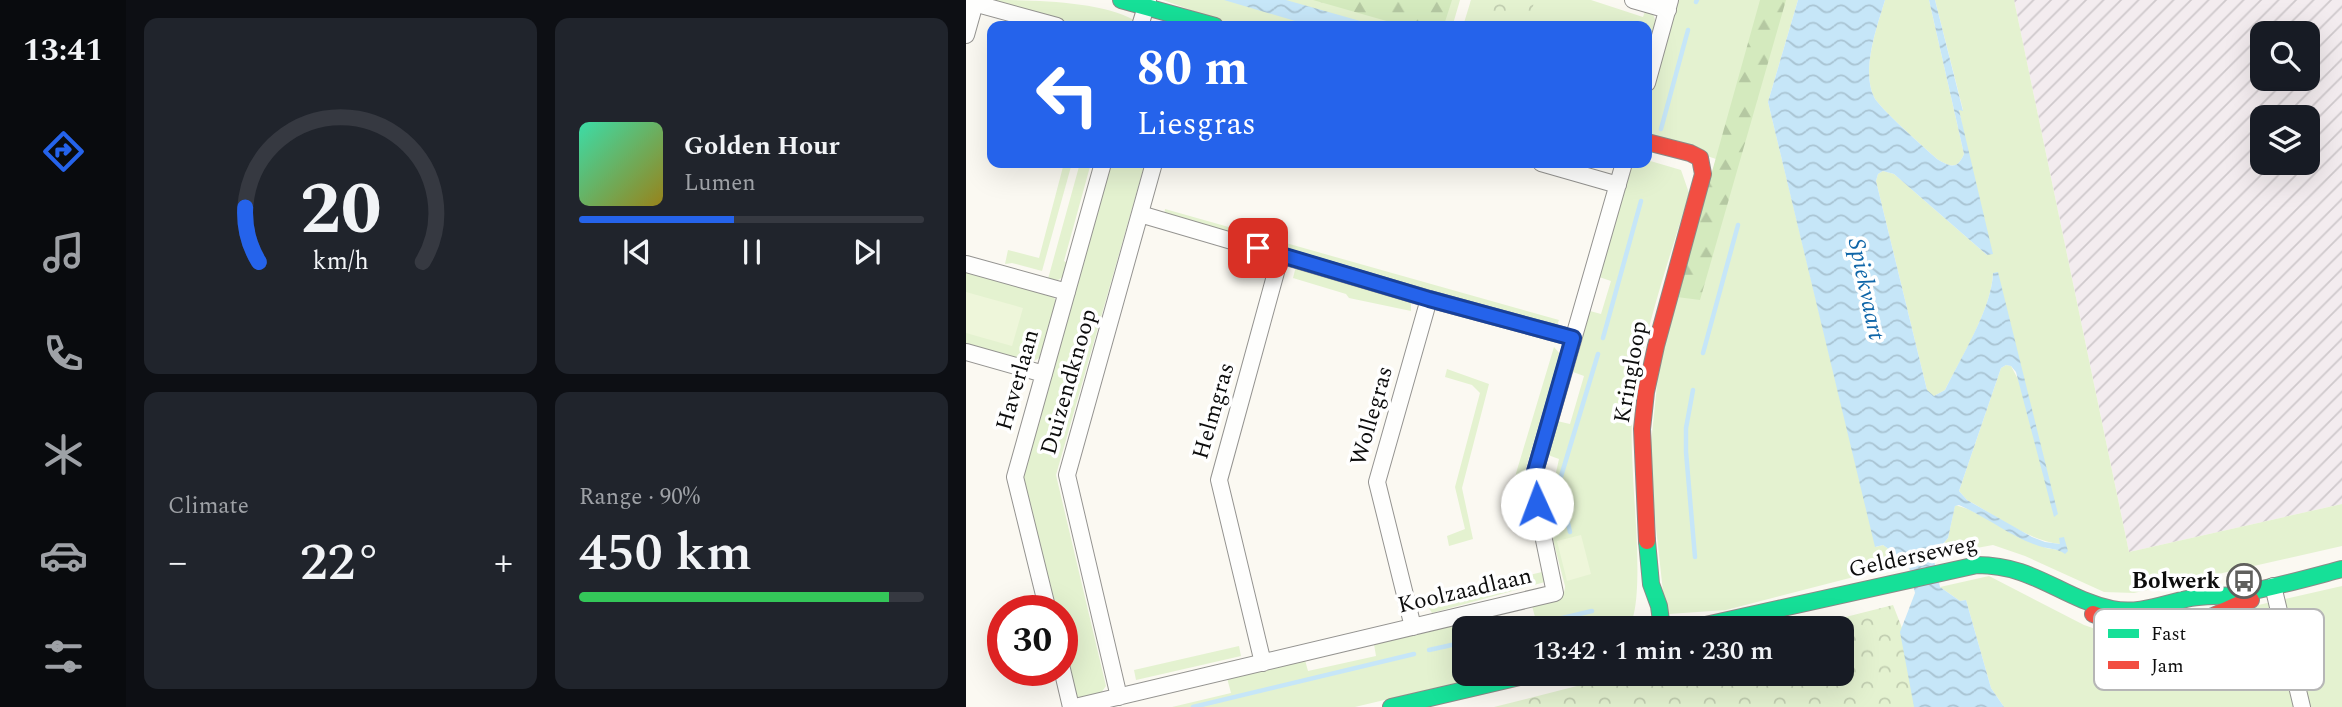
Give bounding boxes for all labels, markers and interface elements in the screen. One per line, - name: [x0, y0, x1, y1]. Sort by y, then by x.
- map controls: [2250, 21, 2320, 175]
- button: search: [2250, 21, 2320, 91]
- text: 13:41: [23, 26, 103, 75]
- text: 80 m: [1137, 32, 1248, 107]
- icon: left: [1022, 49, 1113, 140]
- text: Liesgras: [1137, 100, 1256, 149]
- button: layers: [2250, 105, 2320, 175]
- text: Golden Hour: [684, 126, 840, 166]
- icon: directions: [39, 127, 88, 176]
- text: 20: [300, 156, 381, 267]
- text: Lumen: [684, 166, 756, 201]
- pin: [1228, 218, 1288, 278]
- icon: music: [39, 228, 88, 277]
- icon: arrive: [1239, 229, 1277, 267]
- icon: previous: [618, 233, 656, 271]
- icon: pause: [733, 233, 771, 271]
- icon: next: [848, 233, 886, 271]
- water label: Spiekvaart: [1838, 235, 1894, 344]
- text: km/h: [312, 243, 369, 281]
- street label: Duizendknoop: [1031, 305, 1107, 459]
- street label: Kringloop: [1605, 318, 1657, 426]
- street label: Haverlaan: [987, 325, 1049, 435]
- icon: phone: [39, 329, 88, 378]
- street label: Helmgras: [1184, 359, 1244, 463]
- street label: Wollegras: [1341, 362, 1403, 470]
- icon: climate: [39, 430, 88, 479]
- position arrow: [1500, 467, 1574, 541]
- text: Range · 90%: [579, 480, 700, 515]
- text: Climate: [168, 489, 249, 524]
- text: 450 km: [579, 514, 752, 593]
- text: 22°: [300, 524, 381, 603]
- street label: Gelderseweg: [1845, 526, 1981, 588]
- icon: car: [39, 531, 88, 580]
- text: −: [168, 534, 187, 592]
- text: +: [494, 534, 513, 592]
- street label: Koolzaadlaan: [1394, 559, 1536, 623]
- bus stop icon: Bolwerk: [2225, 562, 2263, 600]
- place label: Bolwerk: [2132, 564, 2220, 599]
- speed limit sign: 30: [987, 595, 1078, 686]
- legend: [2094, 609, 2324, 690]
- text: Fast: [2151, 620, 2187, 649]
- text: 13:42 · 1 min · 230 m: [1533, 631, 1773, 671]
- icon: filters: [39, 632, 88, 681]
- text: Jam: [2151, 652, 2183, 681]

